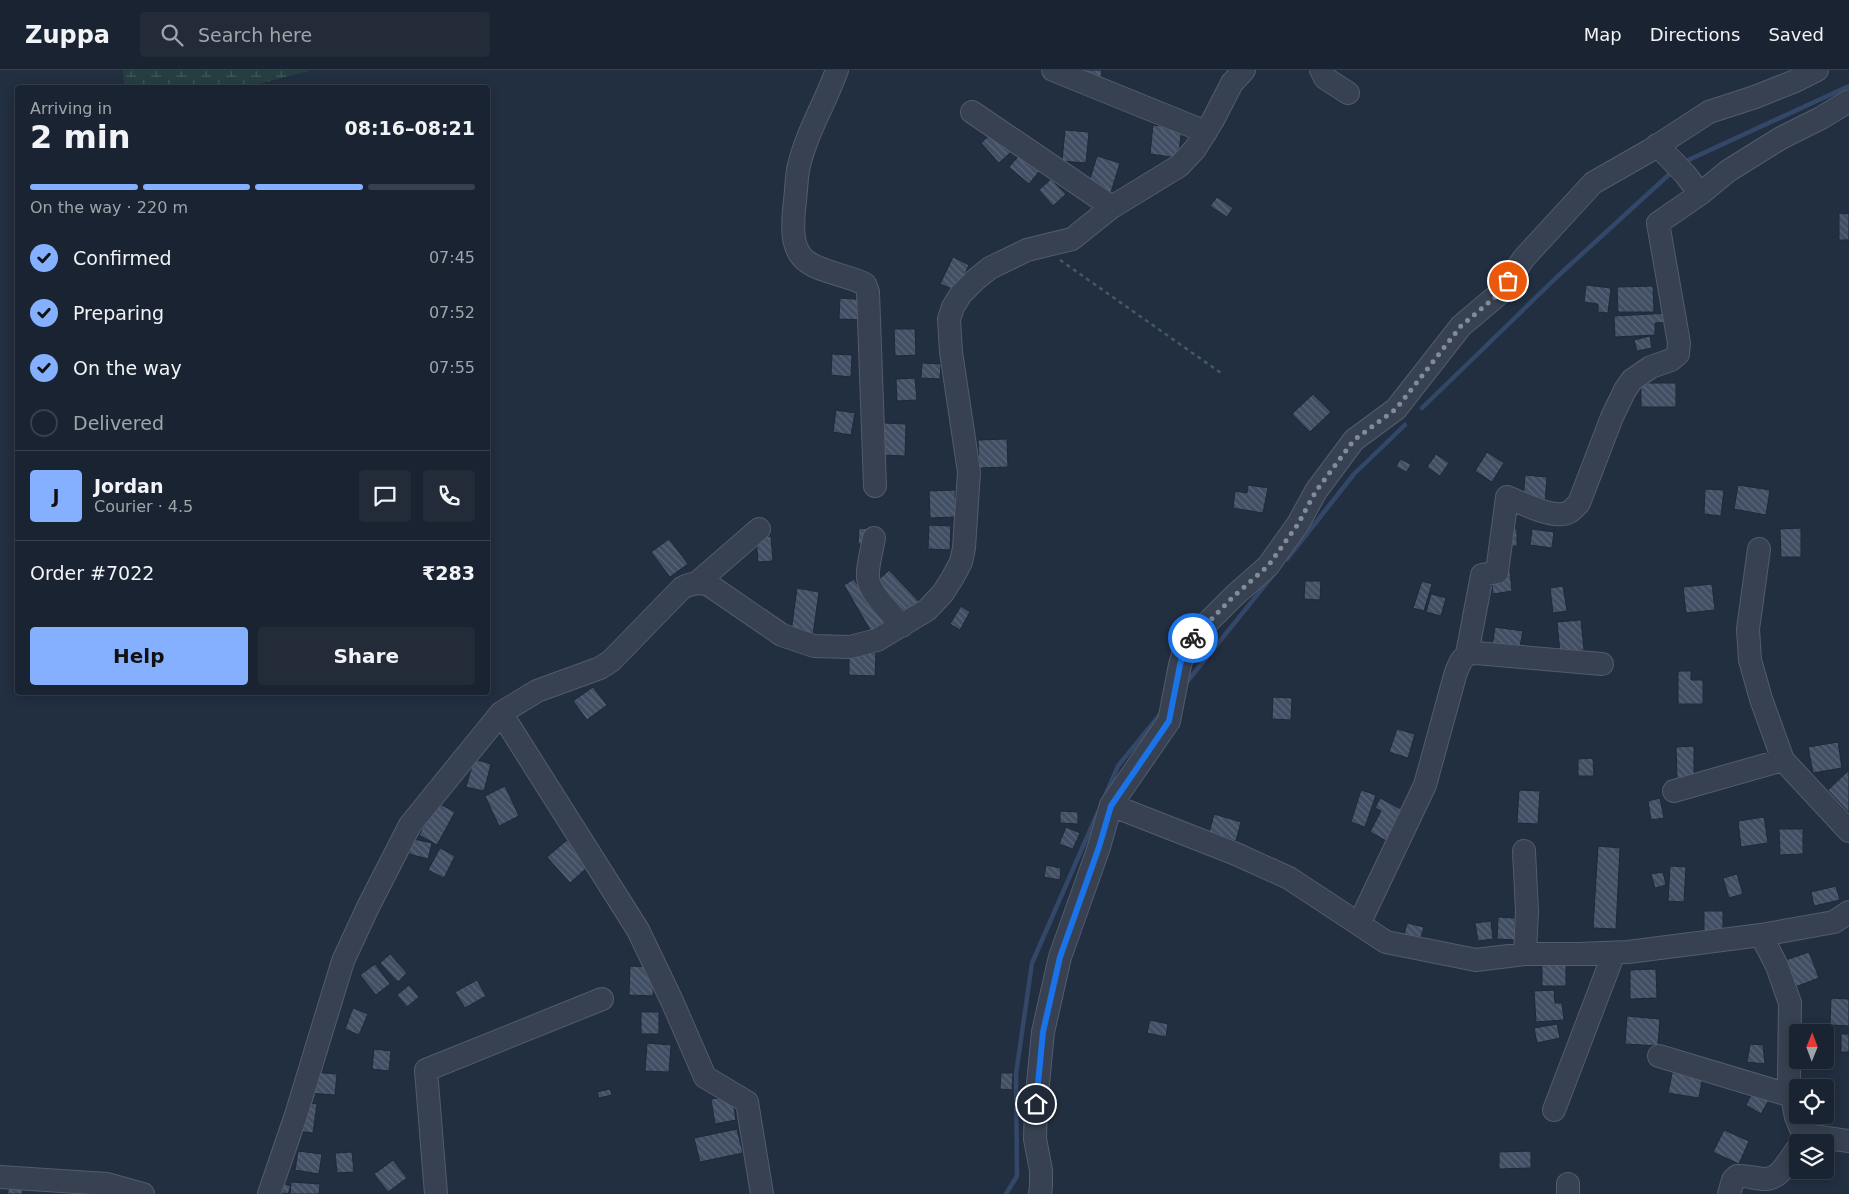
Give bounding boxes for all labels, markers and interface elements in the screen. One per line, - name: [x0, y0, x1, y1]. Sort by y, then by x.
- search box: [140, 12, 490, 57]
- text: Zuppa: [25, 21, 110, 49]
- icon: search: [158, 21, 186, 49]
- text: Search here: [198, 24, 312, 46]
- text: Map: [1584, 24, 1622, 45]
- text: Directions: [1650, 24, 1740, 45]
- text: Saved: [1768, 24, 1824, 45]
- text: Arriving in: [30, 99, 112, 118]
- text: 08:16–08:21: [345, 117, 475, 139]
- text: 2 min: [30, 118, 131, 156]
- text: On the way · 220 m: [30, 198, 188, 217]
- icon: check: [30, 244, 58, 272]
- text: Confirmed: [73, 247, 172, 269]
- text: 07:45: [429, 248, 475, 267]
- pin: [1487, 260, 1529, 302]
- icon: bag: [1494, 267, 1522, 295]
- icon: check: [30, 299, 58, 327]
- text: Preparing: [73, 302, 164, 324]
- text: 07:52: [429, 303, 475, 322]
- icon: check: [30, 354, 58, 382]
- text: On the way: [73, 357, 182, 379]
- text: 07:55: [429, 358, 475, 377]
- text: Delivered: [73, 412, 164, 434]
- button: chat: [359, 470, 411, 522]
- button: phone: [423, 470, 475, 522]
- text: Jordan: [94, 475, 163, 497]
- text: J: [52, 485, 60, 507]
- text: Courier · 4.5: [94, 497, 193, 516]
- text: Order #7022: [30, 562, 154, 584]
- text: ₹283: [422, 562, 475, 584]
- courier: [1168, 613, 1218, 663]
- icon: bike: [1179, 624, 1207, 652]
- button: Help: [30, 627, 248, 685]
- button: Share: [258, 627, 475, 685]
- north arrow: [1789, 1024, 1834, 1069]
- map controls: [1789, 1024, 1834, 1179]
- button: locate: [1789, 1079, 1834, 1124]
- pin: [1015, 1083, 1057, 1125]
- icon: home: [1022, 1090, 1050, 1118]
- button: layers: [1789, 1134, 1834, 1179]

